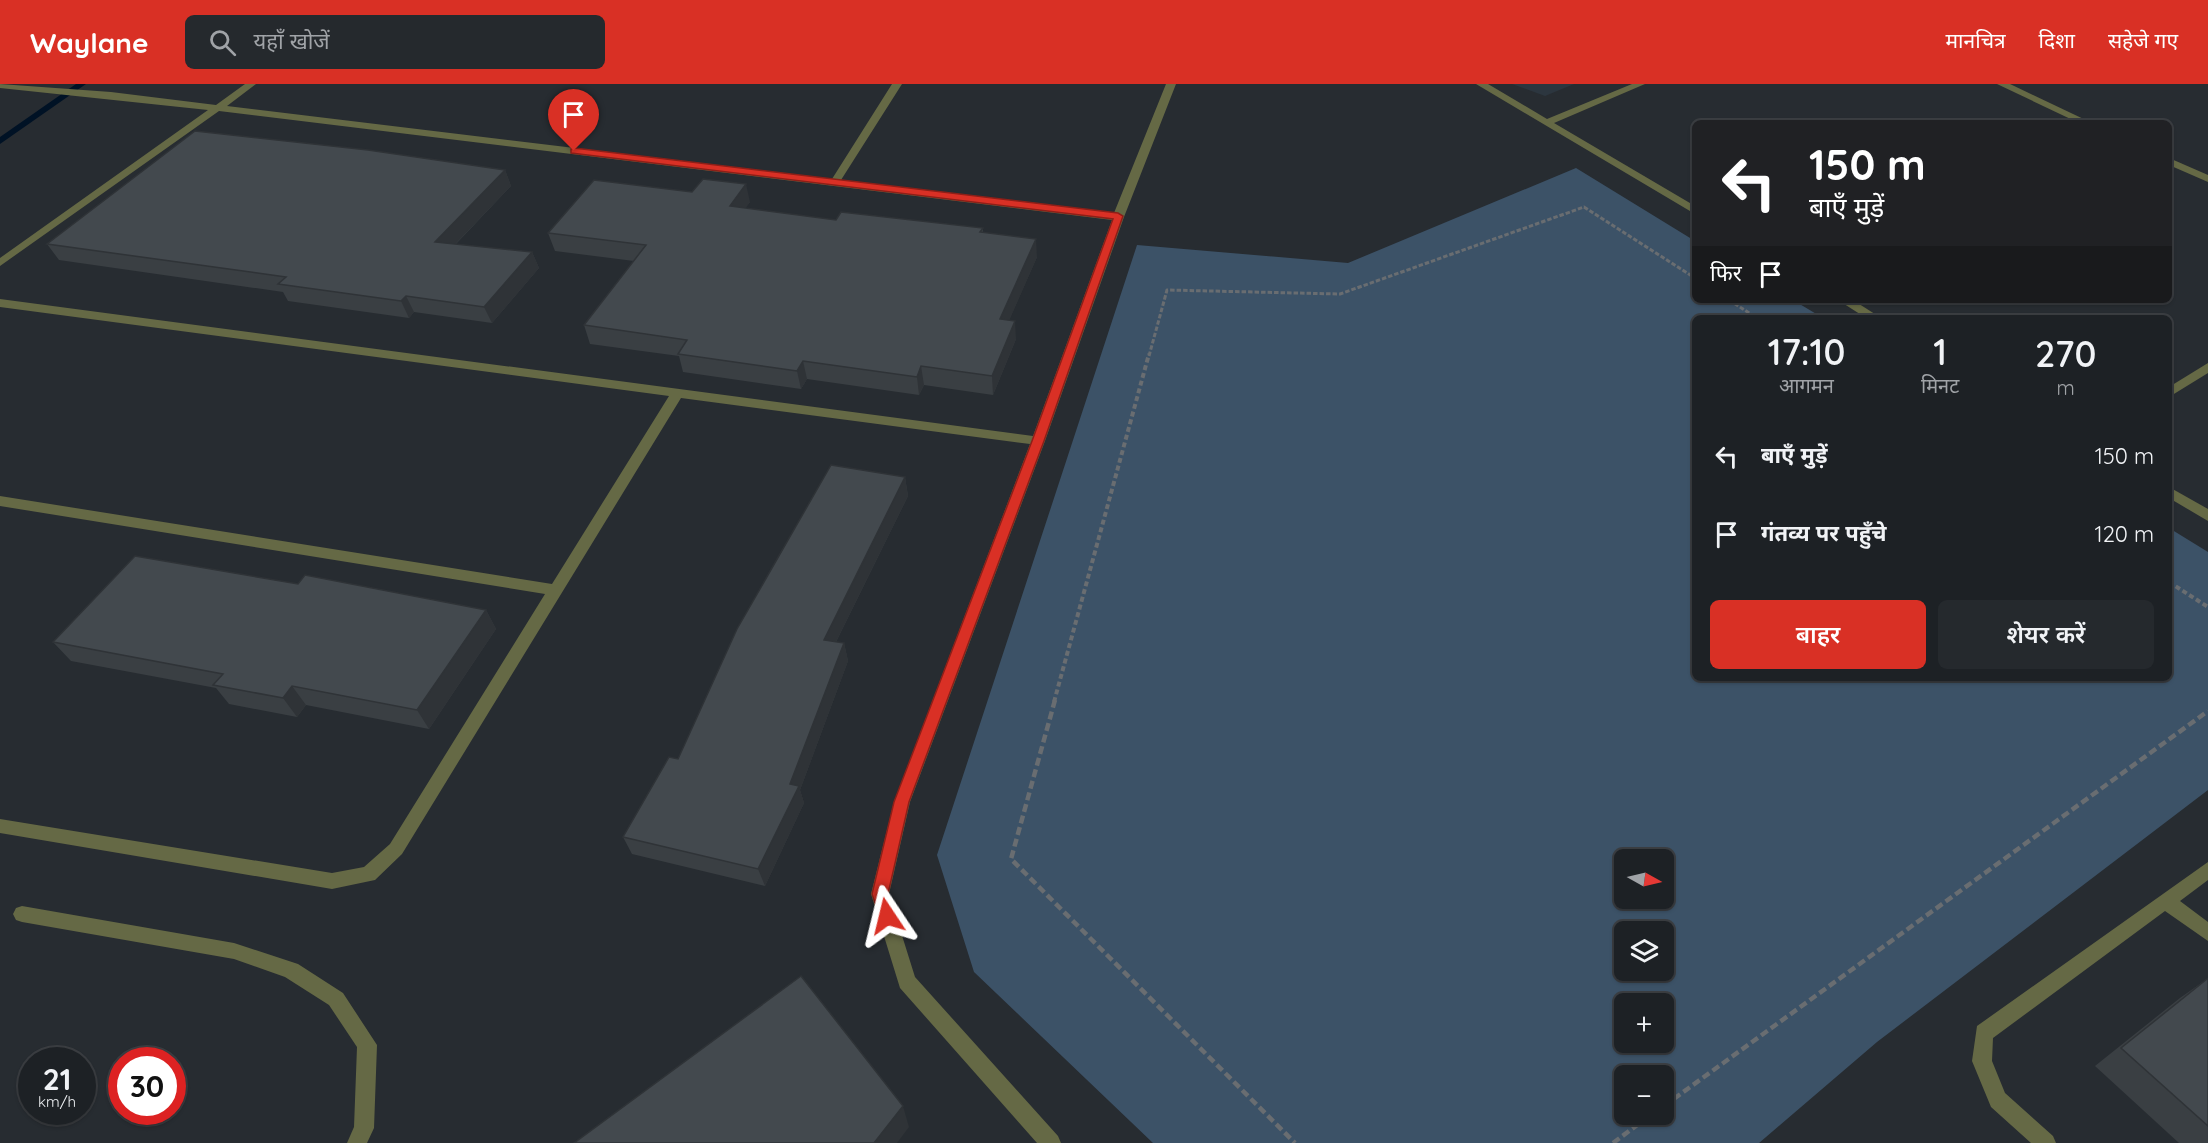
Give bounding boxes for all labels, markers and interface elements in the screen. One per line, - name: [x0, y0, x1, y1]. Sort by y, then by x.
- search box: [185, 15, 605, 69]
- text: Waylane: [30, 25, 149, 60]
- icon: search: [206, 26, 239, 59]
- text: यहाँ खोजें: [254, 27, 330, 55]
- text: मानचित्र: [1946, 27, 2006, 53]
- text: दिशा: [2039, 27, 2075, 53]
- text: सहेजे गए: [2108, 27, 2178, 53]
- pin: [548, 89, 599, 151]
- icon: arrive: [557, 98, 590, 131]
- text: 150 m: [1809, 138, 1926, 191]
- icon: left: [1710, 144, 1788, 222]
- text: बाएँ मुड़ें: [1809, 190, 1884, 224]
- icon: arrive: [1754, 258, 1787, 291]
- text: फिर: [1710, 259, 1742, 287]
- text: 17:10: [1768, 329, 1845, 374]
- text: 1: [1933, 329, 1947, 374]
- text: 270: [2035, 331, 2096, 376]
- text: आगमन: [1779, 373, 1834, 398]
- text: मिनट: [1921, 373, 1959, 398]
- text: m: [2057, 375, 2075, 400]
- icon: left: [1710, 440, 1743, 473]
- text: बाएँ मुड़ें: [1761, 441, 1827, 469]
- text: 150 m: [2095, 442, 2154, 470]
- icon: arrive: [1710, 518, 1743, 551]
- text: गंतव्य पर पहुँचे: [1761, 519, 1886, 547]
- text: 120 m: [2095, 520, 2154, 548]
- button: बाहर: [1710, 600, 1926, 669]
- button: शेयर करें: [1938, 600, 2154, 669]
- north arrow: [1614, 849, 1674, 909]
- map controls: [1614, 849, 1674, 1125]
- position arrow: [855, 884, 919, 948]
- button: layers: [1614, 921, 1674, 981]
- button: +: [1614, 993, 1674, 1053]
- speed limit sign: 30: [108, 1047, 186, 1125]
- text: 21: [43, 1060, 71, 1098]
- button: −: [1614, 1065, 1674, 1125]
- text: km/h: [38, 1092, 76, 1111]

